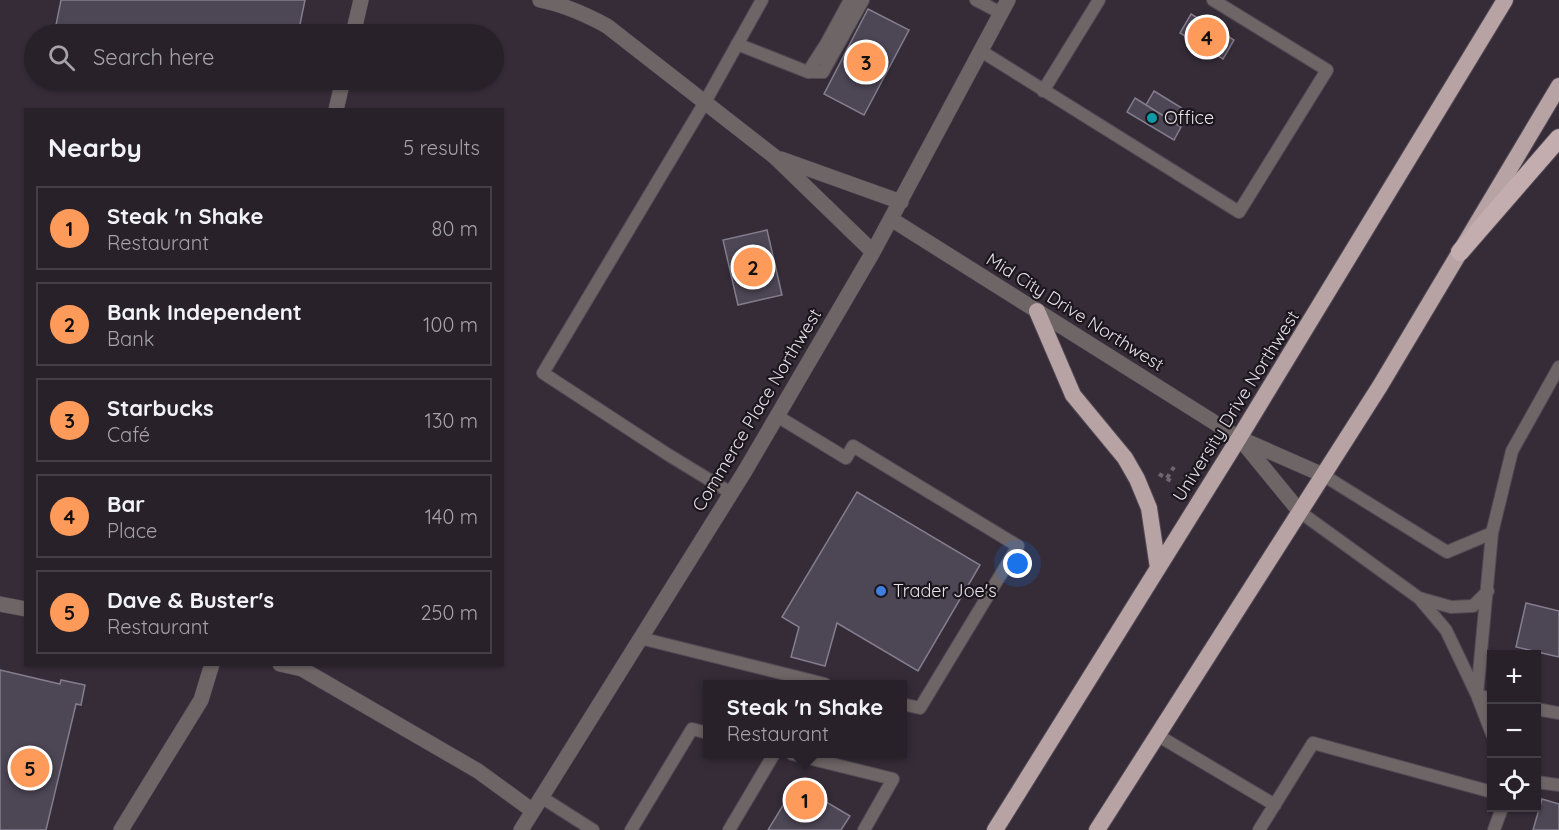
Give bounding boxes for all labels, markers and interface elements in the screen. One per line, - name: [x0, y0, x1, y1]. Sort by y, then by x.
- pin: 4: [1188, 15, 1226, 60]
- search box: [24, 24, 504, 90]
- pin: 3: [846, 40, 886, 84]
- icon: search: [45, 41, 78, 74]
- text: Search here: [93, 43, 214, 71]
- place label: Office: [1164, 106, 1214, 129]
- marker: Office: [1145, 111, 1159, 125]
- text: Nearby: [48, 131, 142, 164]
- text: 5 results: [403, 135, 480, 160]
- text: Steak 'n Shake: [107, 202, 263, 230]
- text: 1: [66, 216, 73, 241]
- text: 80 m: [432, 216, 478, 241]
- text: Restaurant: [107, 230, 209, 255]
- pin: 2: [734, 244, 772, 290]
- street label: Mid City Drive Northwest: [982, 247, 1168, 376]
- text: Bank Independent: [107, 298, 302, 326]
- street label: Commerce Place Northwest: [687, 304, 826, 515]
- street label: University Drive Northwest: [1167, 306, 1304, 505]
- text: 2: [64, 312, 75, 337]
- text: 100 m: [423, 312, 478, 337]
- text: Bank: [107, 326, 154, 351]
- text: Starbucks: [107, 394, 214, 422]
- text: 3: [64, 408, 75, 433]
- text: 130 m: [425, 408, 478, 433]
- text: Café: [107, 422, 150, 447]
- text: Bar: [107, 490, 145, 518]
- text: 4: [64, 504, 75, 529]
- text: 140 m: [425, 504, 478, 529]
- text: Place: [107, 518, 157, 543]
- your location: [1003, 549, 1032, 578]
- place label: Trader Joe's: [893, 579, 997, 602]
- marker: Trader Joe's: [874, 584, 888, 598]
- text: Dave & Buster's: [107, 586, 274, 614]
- text: 5: [64, 600, 75, 625]
- text: 250 m: [420, 600, 478, 625]
- text: Restaurant: [107, 614, 209, 639]
- map controls: [1487, 650, 1541, 812]
- button: +: [1487, 650, 1541, 704]
- popup: [703, 680, 907, 758]
- text: Steak 'n Shake: [727, 693, 883, 721]
- button: −: [1487, 704, 1541, 758]
- text: Restaurant: [727, 721, 829, 746]
- pin: 5: [10, 746, 50, 790]
- button: locate: [1487, 758, 1541, 812]
- pin: 1: [786, 778, 824, 822]

